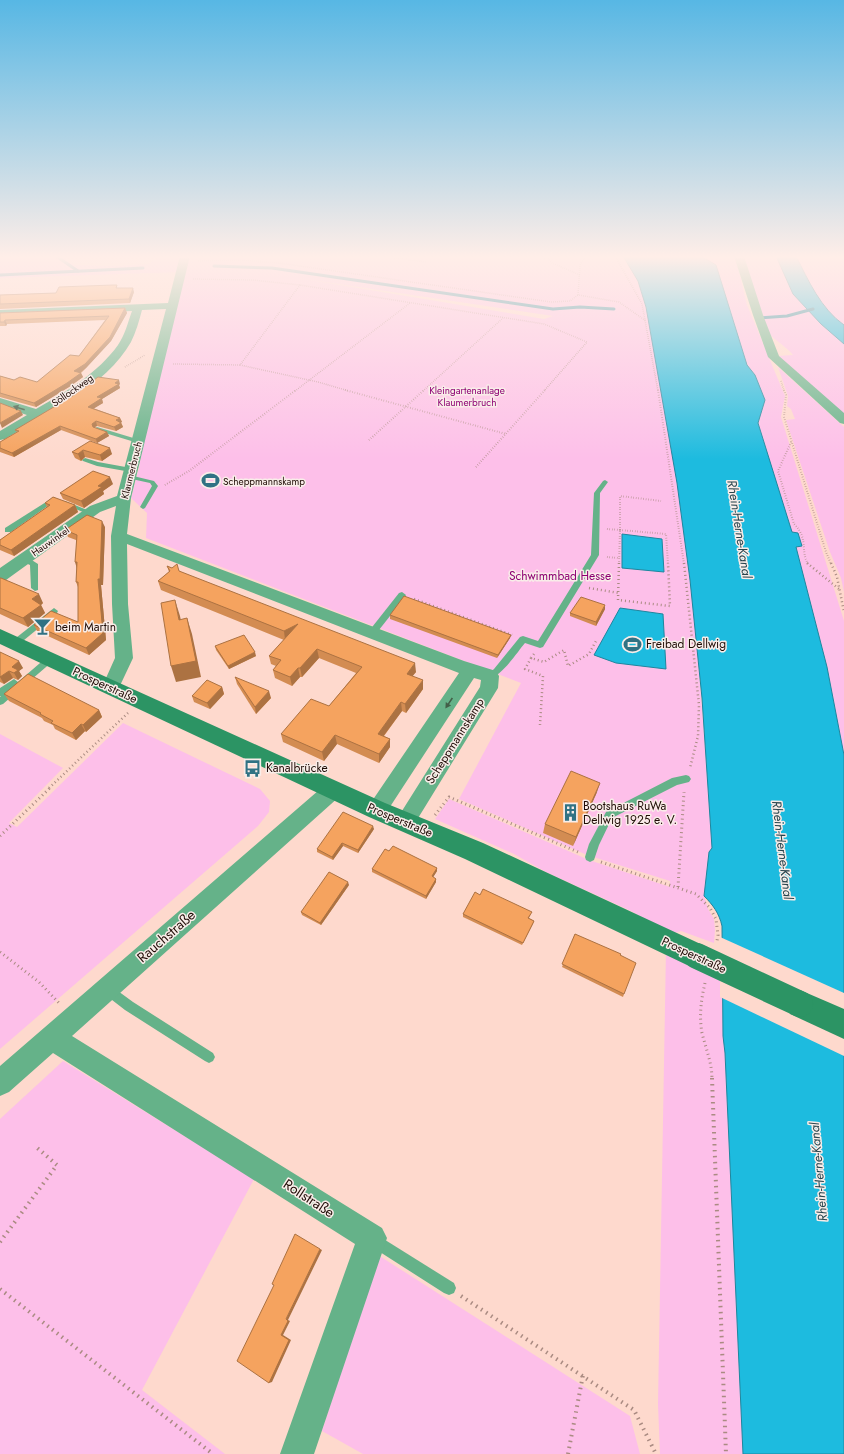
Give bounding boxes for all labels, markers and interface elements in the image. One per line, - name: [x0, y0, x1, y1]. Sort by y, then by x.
- street label: Söllockweg: [48, 371, 96, 410]
- park label: Kleingartenanlage Klaumerbruch: [429, 383, 505, 410]
- one-way arrow: [12, 405, 24, 411]
- street label: Klaumerbruch: [117, 440, 146, 500]
- sports icon: Scheppmannskamp: [200, 471, 220, 491]
- place label: Scheppmannskamp: [223, 474, 305, 489]
- water label: Rhein-Herne-Kanal: [722, 479, 757, 581]
- street label: Hauwinkel: [28, 523, 72, 560]
- park label: Schwimmbad Hesse: [509, 567, 611, 585]
- bar icon: beim Martin: [32, 617, 52, 637]
- place label: beim Martin: [55, 618, 116, 636]
- sports icon: Freibad Dellwig: [623, 634, 643, 654]
- place label: Freibad Dellwig: [646, 635, 726, 653]
- street label: Prosperstraße: [70, 662, 140, 708]
- street label: Scheppmannskamp: [421, 694, 489, 787]
- one-way arrow: [445, 697, 452, 709]
- bus stop icon: Kanalbrücke: [243, 758, 263, 778]
- place label: Kanalbrücke: [266, 759, 328, 777]
- place label: Bootshaus RuWa Dellwig 1925 e. V.: [583, 797, 677, 829]
- street label: Prosperstraße: [365, 798, 435, 842]
- water label: Rhein-Herne-Kanal: [767, 800, 798, 902]
- building icon: Bootshaus RuWa Dellwig 1925 e. V.: [560, 803, 580, 823]
- street label: Rauchstraße: [132, 905, 200, 967]
- street label: Prosperstraße: [659, 932, 729, 978]
- water label: Rhein-Herne-Kanal: [805, 1121, 832, 1222]
- street label: Rollstraße: [279, 1174, 339, 1222]

